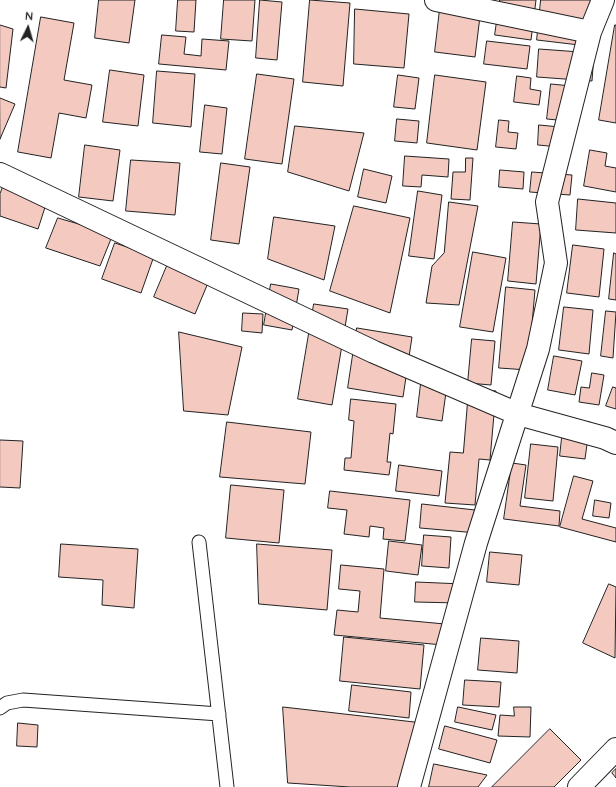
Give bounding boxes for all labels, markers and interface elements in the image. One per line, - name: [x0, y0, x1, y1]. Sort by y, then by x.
- north arrow: [8, 8, 48, 48]
- text: N: [24, 9, 34, 23]

